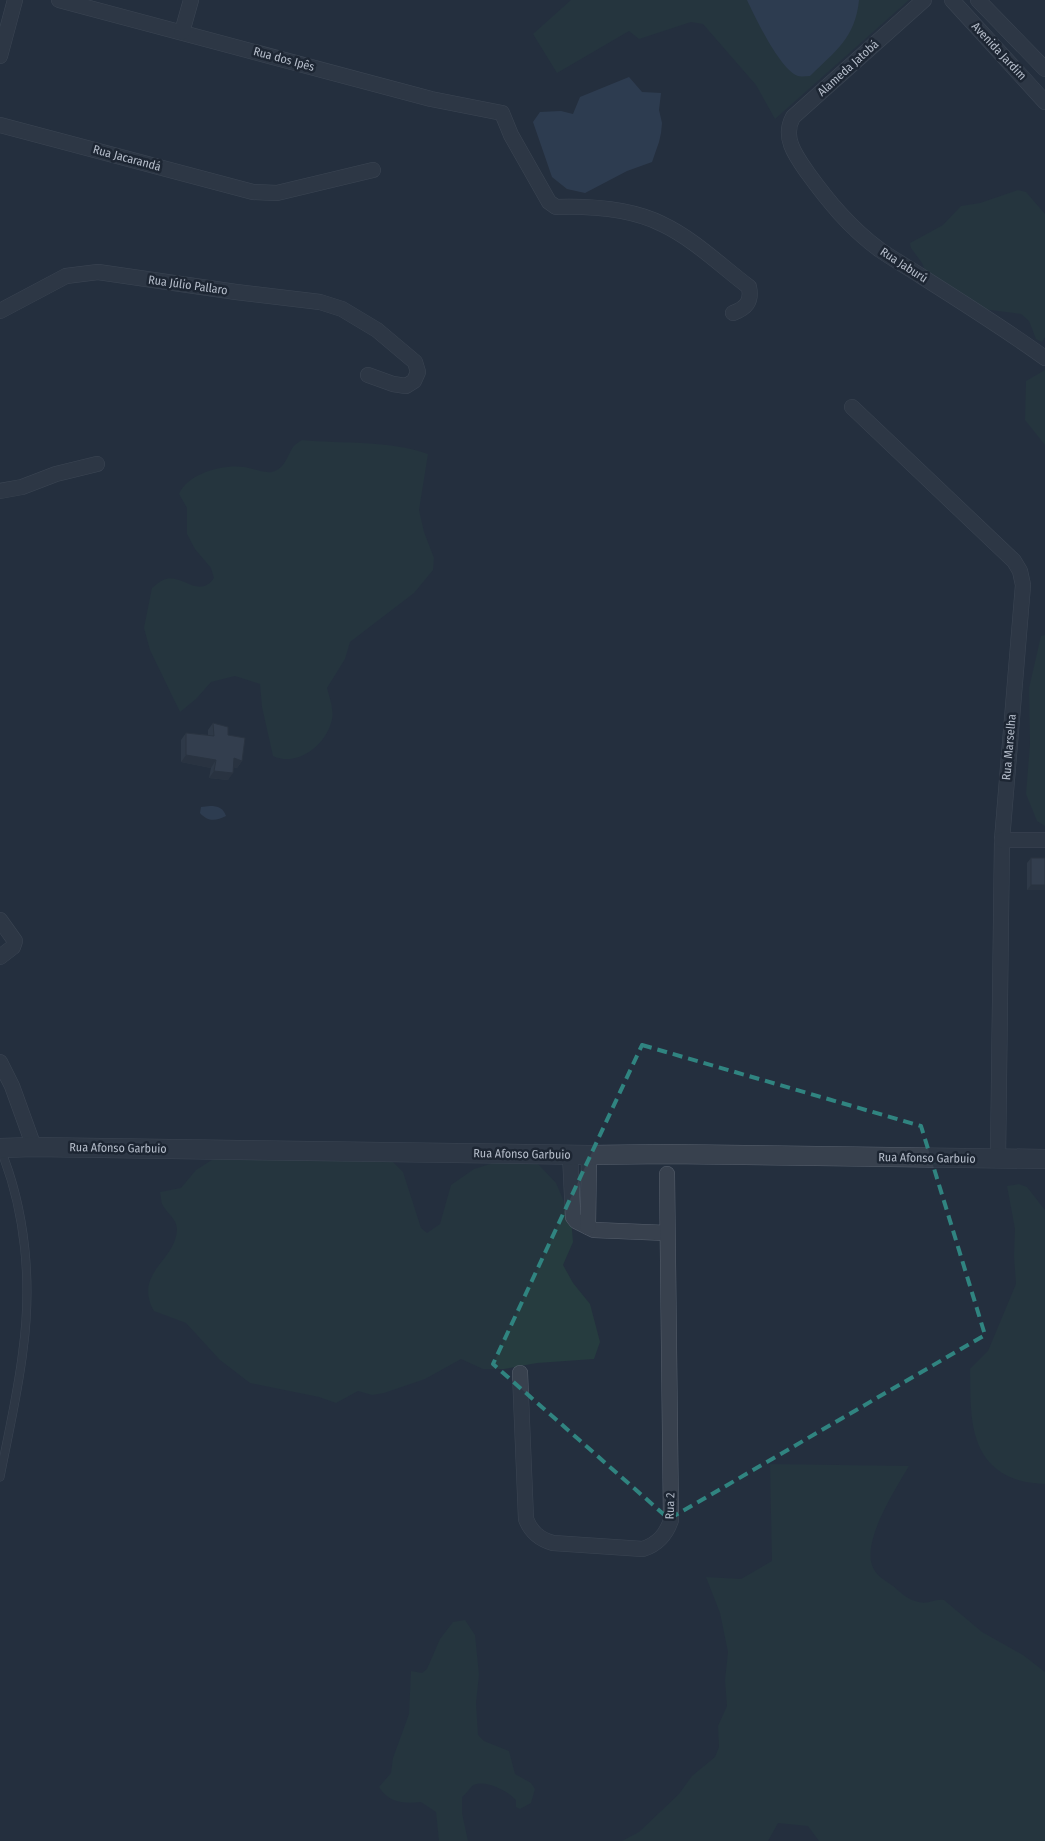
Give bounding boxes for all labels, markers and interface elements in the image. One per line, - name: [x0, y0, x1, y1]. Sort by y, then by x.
- street label: Avenida Jardim: [969, 19, 1029, 83]
- street label: Alameda Jatobá: [815, 37, 881, 99]
- street label: Rua dos Ipês: [252, 44, 316, 74]
- street label: Rua Jacarandá: [91, 142, 163, 174]
- street label: Rua Jaburú: [878, 244, 930, 286]
- street label: Rua Júlio Pallaro: [147, 272, 229, 298]
- street label: Rua Marselha: [999, 713, 1019, 781]
- street label: Rua Afonso Garbuio: [69, 1140, 167, 1156]
- street label: Rua Afonso Garbuio: [473, 1146, 571, 1162]
- street label: Rua Afonso Garbuio: [878, 1150, 976, 1166]
- street label: Rua 2: [663, 1492, 677, 1520]

